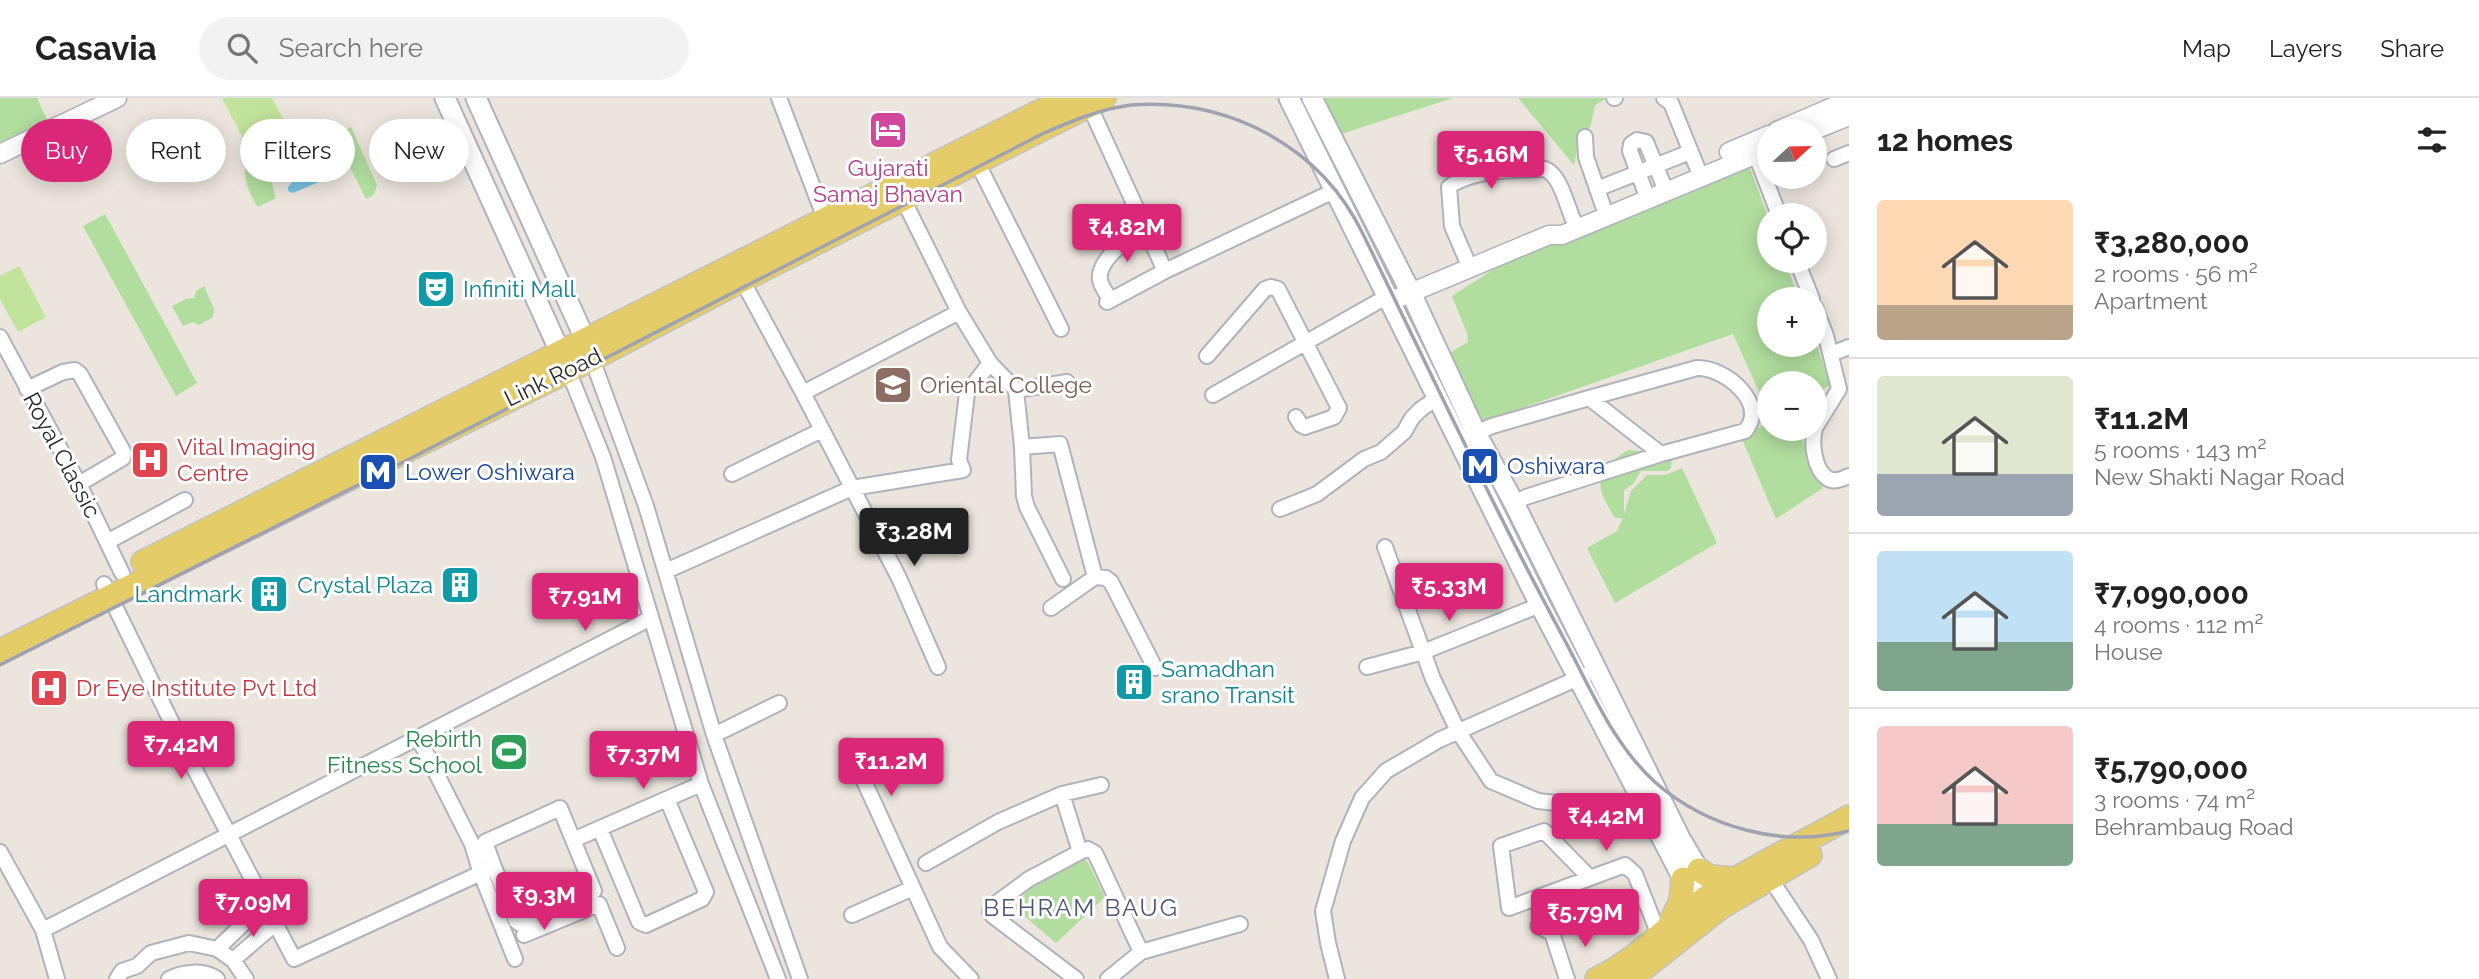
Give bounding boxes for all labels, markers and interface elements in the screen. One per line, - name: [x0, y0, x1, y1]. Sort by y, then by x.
- search box: [199, 17, 689, 80]
- text: Casavia: [35, 29, 157, 68]
- icon: search: [223, 29, 261, 67]
- text: Search here: [279, 33, 423, 63]
- text: Map: [2182, 34, 2231, 63]
- text: Layers: [2269, 34, 2342, 63]
- text: Share: [2380, 34, 2444, 63]
- hotel icon: Gujarati Samaj Bhavan: [867, 109, 909, 151]
- chip: Buy: [21, 119, 112, 182]
- chip: Rent: [126, 119, 226, 182]
- chip: Filters: [240, 119, 355, 182]
- chip: New: [369, 119, 469, 182]
- north arrow: [1757, 119, 1827, 189]
- map controls: [1757, 119, 1827, 441]
- icon: filters: [2413, 121, 2451, 159]
- text: 12 homes: [1877, 123, 2013, 158]
- pin: ₹5.16M: [1434, 132, 1548, 191]
- text: ₹5.16M: [1453, 140, 1529, 167]
- place label: Gujarati Samaj Bhavan: [813, 154, 963, 207]
- button: locate: [1757, 203, 1827, 273]
- pin: ₹4.82M: [1070, 204, 1184, 264]
- text: ₹4.82M: [1088, 213, 1166, 240]
- text: ₹3,280,000: [2094, 225, 2249, 260]
- icon: home: [1933, 228, 2017, 312]
- text: 2 rooms · 56 m²: [2094, 260, 2258, 287]
- theatre icon: Infiniti Mall: [415, 268, 457, 310]
- place label: Infiniti Mall: [463, 275, 576, 302]
- button: +: [1757, 287, 1827, 357]
- text: Apartment: [2094, 287, 2208, 314]
- street label: Link Road: [500, 341, 606, 412]
- school or university icon: Oriental College: [872, 364, 914, 406]
- place label: Oriental College: [920, 371, 1092, 398]
- button: −: [1757, 371, 1827, 441]
- street label: Royal Classic: [18, 387, 107, 522]
- text: ₹11.2M: [2094, 401, 2189, 436]
- icon: home: [1933, 404, 2017, 488]
- place label: Vital Imaging Centre: [177, 433, 316, 486]
- text: 5 rooms · 143 m²: [2094, 436, 2266, 463]
- hospital icon: Vital Imaging Centre: [129, 439, 171, 481]
- metro station icon: Oshiwara: [1459, 445, 1501, 487]
- metro station icon: Lower Oshiwara: [357, 451, 399, 493]
- place label: Oshiwara: [1507, 452, 1605, 479]
- place label: Lower Oshiwara: [405, 458, 575, 485]
- text: New Shakti Nagar Road: [2094, 463, 2345, 490]
- pin: ₹3.28M: [857, 508, 971, 568]
- text: ₹3.28M: [875, 517, 953, 544]
- building icon: Crystal Plaza: [439, 564, 481, 606]
- pin: ₹5.33M: [1392, 564, 1506, 623]
- place label: Crystal Plaza: [297, 571, 433, 598]
- text: ₹5.33M: [1411, 572, 1487, 599]
- building icon: Landmark: [248, 573, 290, 615]
- pin: ₹7.91M: [528, 574, 642, 633]
- text: ₹7,090,000: [2094, 576, 2249, 611]
- icon: home: [1933, 579, 2017, 663]
- place label: Landmark: [134, 580, 242, 607]
- text: ₹7.91M: [548, 582, 622, 609]
- text: 4 rooms · 112 m²: [2094, 611, 2263, 638]
- text: House: [2094, 638, 2163, 665]
- place label: Samadhan srano Transit: [1161, 655, 1295, 708]
- building icon: Samadhan srano Transit: [1113, 661, 1155, 703]
- hospital icon: Dr Eye Institute Pvt Ltd: [28, 667, 70, 709]
- place label: Dr Eye Institute Pvt Ltd: [76, 674, 317, 701]
- pin: ₹7.42M: [124, 722, 238, 781]
- place label: Rebirth Fitness School: [327, 725, 483, 778]
- text: ₹7.42M: [143, 730, 219, 757]
- sports icon: Rebirth Fitness School: [488, 731, 530, 773]
- pin: ₹7.37M: [586, 732, 700, 791]
- pin: ₹11.2M: [834, 738, 948, 798]
- text: ₹7.37M: [606, 740, 680, 767]
- text: ₹11.2M: [854, 747, 928, 774]
- text: ₹5,790,000: [2094, 751, 2248, 786]
- icon: home: [1933, 754, 2017, 838]
- text: 3 rooms · 74 m²: [2094, 786, 2255, 813]
- pin: ₹4.42M: [1549, 794, 1663, 853]
- text: ₹4.42M: [1568, 802, 1644, 829]
- text: Behrambaug Road: [2094, 813, 2294, 840]
- pin: ₹9.3M: [495, 872, 593, 932]
- pin: ₹7.09M: [196, 880, 310, 939]
- text: ₹9.3M: [512, 881, 576, 908]
- text: ₹7.09M: [215, 888, 291, 915]
- pin: ₹5.79M: [1528, 890, 1642, 949]
- district label: BEHRAM BAUG: [983, 893, 1179, 922]
- text: ₹5.79M: [1547, 898, 1623, 925]

